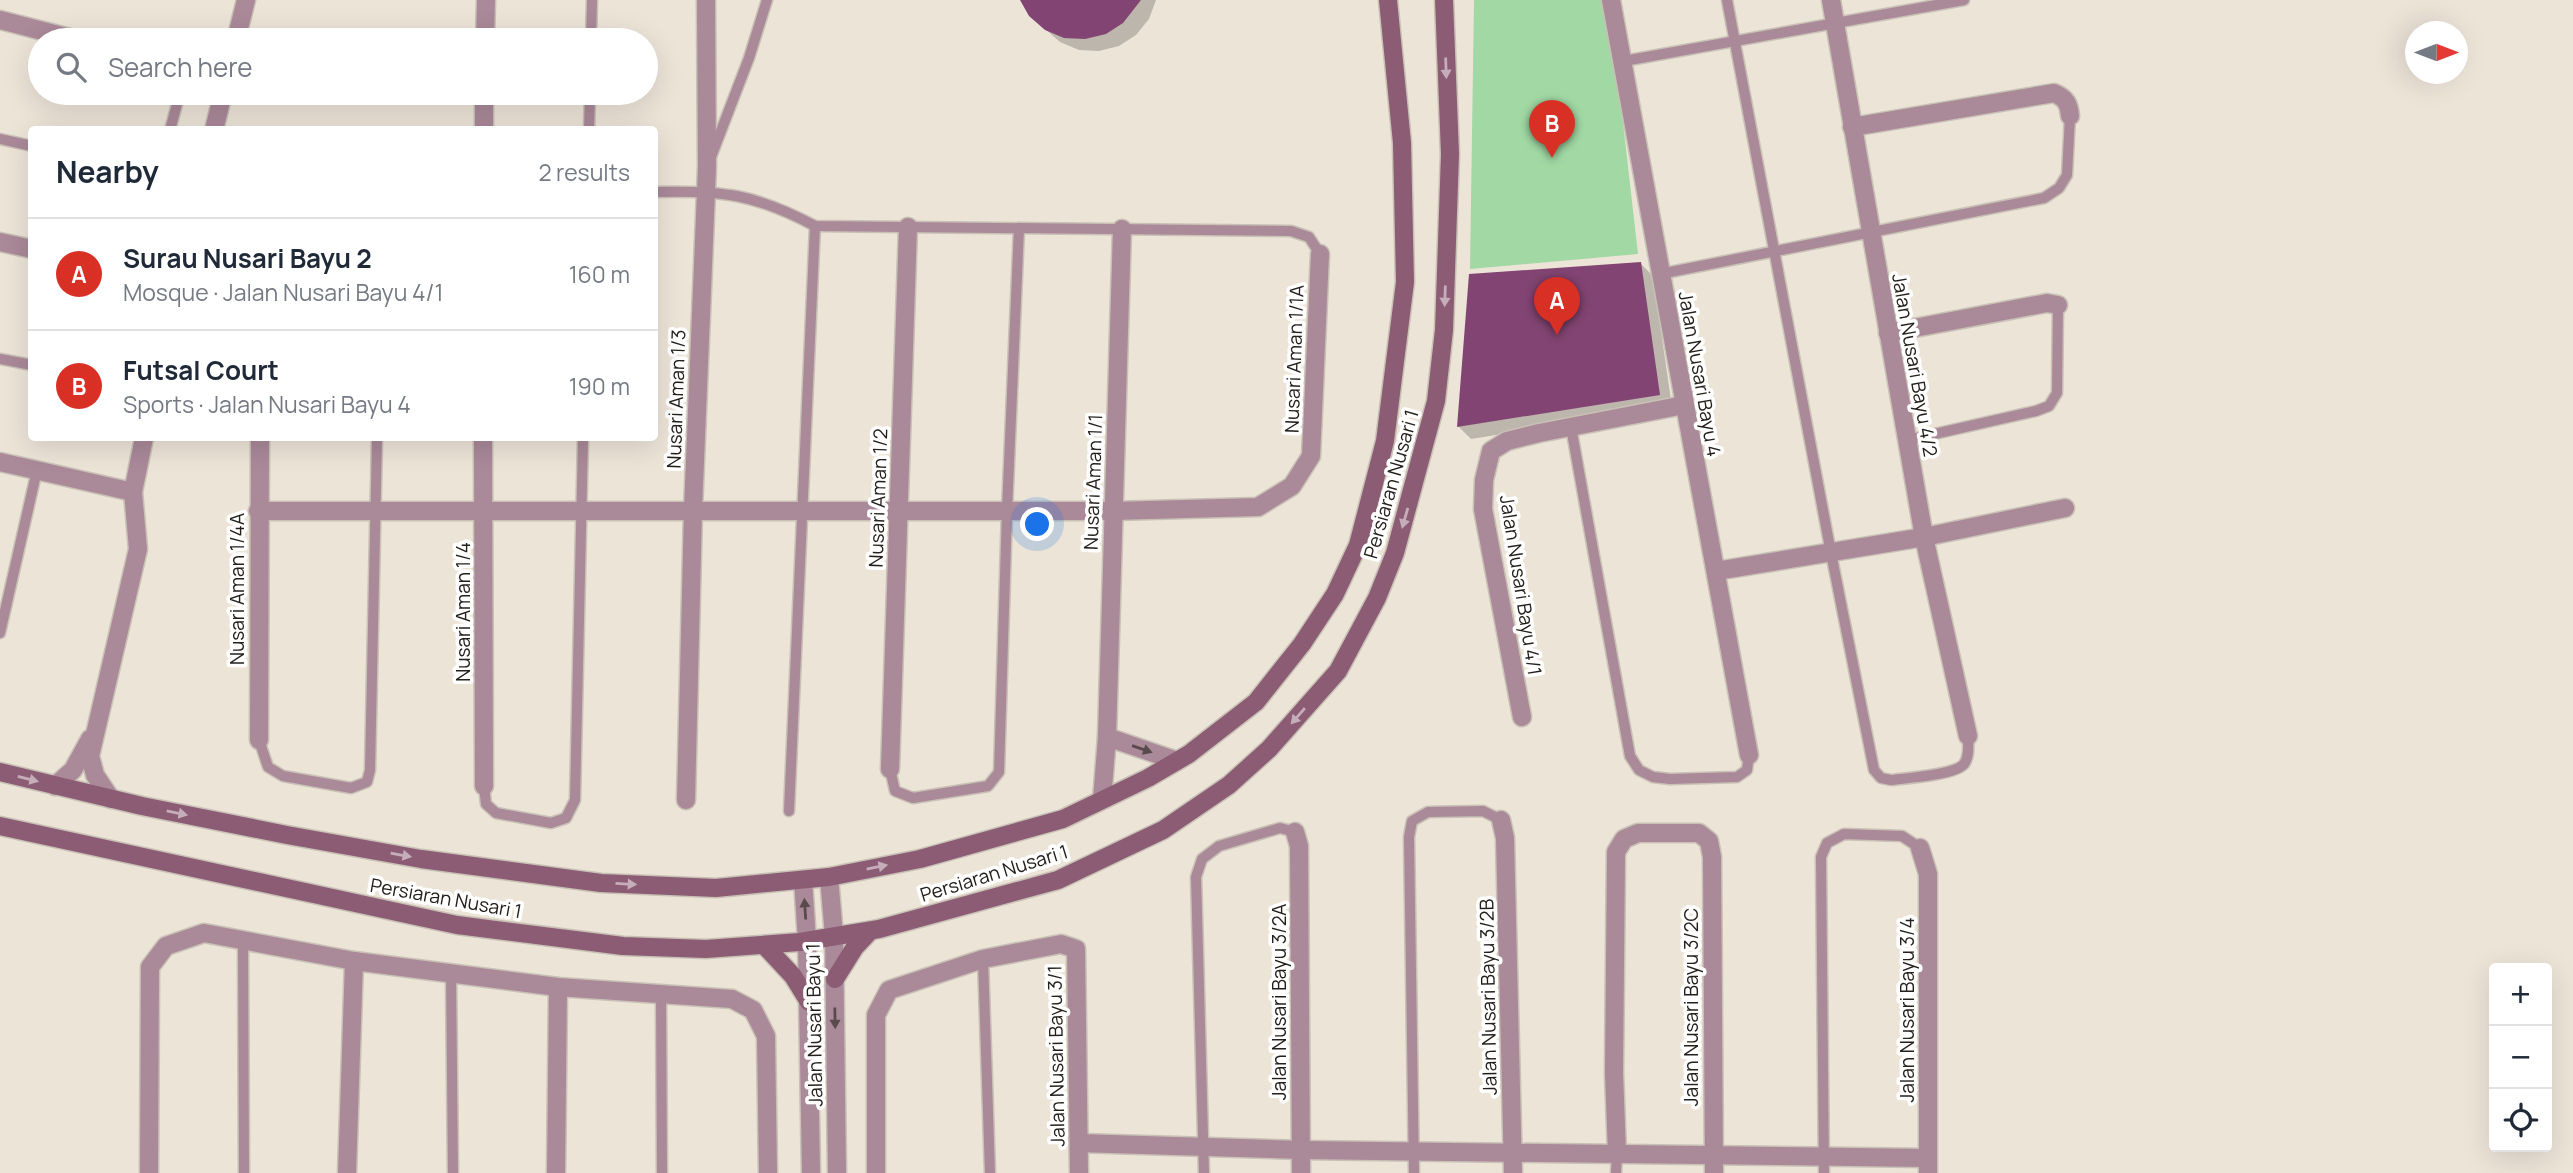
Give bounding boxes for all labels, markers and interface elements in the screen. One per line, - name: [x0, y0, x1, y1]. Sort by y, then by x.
- north arrow: [2405, 21, 2468, 84]
- search box: [28, 28, 658, 105]
- icon: search: [52, 48, 90, 86]
- text: Search here: [108, 49, 253, 85]
- one-way arrow: [1441, 57, 1452, 79]
- pin: B: [1529, 100, 1575, 158]
- text: Nearby: [56, 151, 159, 192]
- text: 2 results: [538, 156, 630, 188]
- text: Surau Nusari Bayu 2: [123, 240, 372, 276]
- text: A: [71, 258, 87, 290]
- text: 160 m: [569, 258, 630, 290]
- street label: Jalan Nusari Bayu 4/2: [1886, 271, 1944, 459]
- text: Mosque · Jalan Nusari Bayu 4/1: [123, 276, 443, 308]
- pin: A: [1534, 277, 1580, 335]
- street label: Nusari Aman 1/1A: [1278, 285, 1310, 433]
- one-way arrow: [1439, 285, 1451, 307]
- street label: Jalan Nusari Bayu 4: [1673, 289, 1727, 459]
- street label: Nusari Aman 1/3: [661, 329, 691, 469]
- text: Futsal Court: [123, 352, 279, 388]
- text: B: [72, 370, 86, 402]
- text: 190 m: [569, 370, 630, 402]
- text: Sports · Jalan Nusari Bayu 4: [123, 388, 411, 420]
- street label: Persiaran Nusari 1: [1357, 407, 1425, 561]
- street label: Nusari Aman 1/1: [1078, 414, 1108, 550]
- street label: Nusari Aman 1/2: [863, 428, 893, 568]
- street label: Jalan Nusari Bayu 4/1: [1494, 493, 1548, 677]
- your location: [1020, 507, 1054, 541]
- one-way arrow: [1399, 508, 1409, 529]
- street label: Nusari Aman 1/4A: [224, 513, 250, 665]
- street label: Nusari Aman 1/4: [450, 542, 476, 682]
- one-way arrow: [1291, 708, 1306, 725]
- one-way arrow: [1132, 744, 1153, 755]
- one-way arrow: [17, 774, 39, 785]
- one-way arrow: [166, 808, 188, 819]
- street label: Persiaran Nusari 1: [917, 838, 1071, 908]
- one-way arrow: [390, 850, 412, 861]
- one-way arrow: [866, 862, 888, 873]
- street label: Persiaran Nusari 1: [368, 872, 524, 924]
- one-way arrow: [616, 878, 638, 889]
- one-way arrow: [799, 898, 810, 920]
- street label: Jalan Nusari Bayu 3/2B: [1473, 898, 1503, 1095]
- street label: Jalan Nusari Bayu 3/2A: [1266, 904, 1292, 1100]
- street label: Jalan Nusari Bayu 3/2C: [1678, 908, 1704, 1106]
- street label: Jalan Nusari Bayu 3/4: [1894, 917, 1920, 1103]
- street label: Jalan Nusari Bayu 1: [800, 943, 828, 1107]
- map controls: [2489, 963, 2552, 1152]
- button: +: [2489, 963, 2552, 1026]
- street label: Jalan Nusari Bayu 3/1: [1041, 965, 1071, 1147]
- one-way arrow: [829, 1008, 841, 1030]
- button: −: [2489, 1026, 2552, 1089]
- button: locate: [2489, 1089, 2552, 1152]

